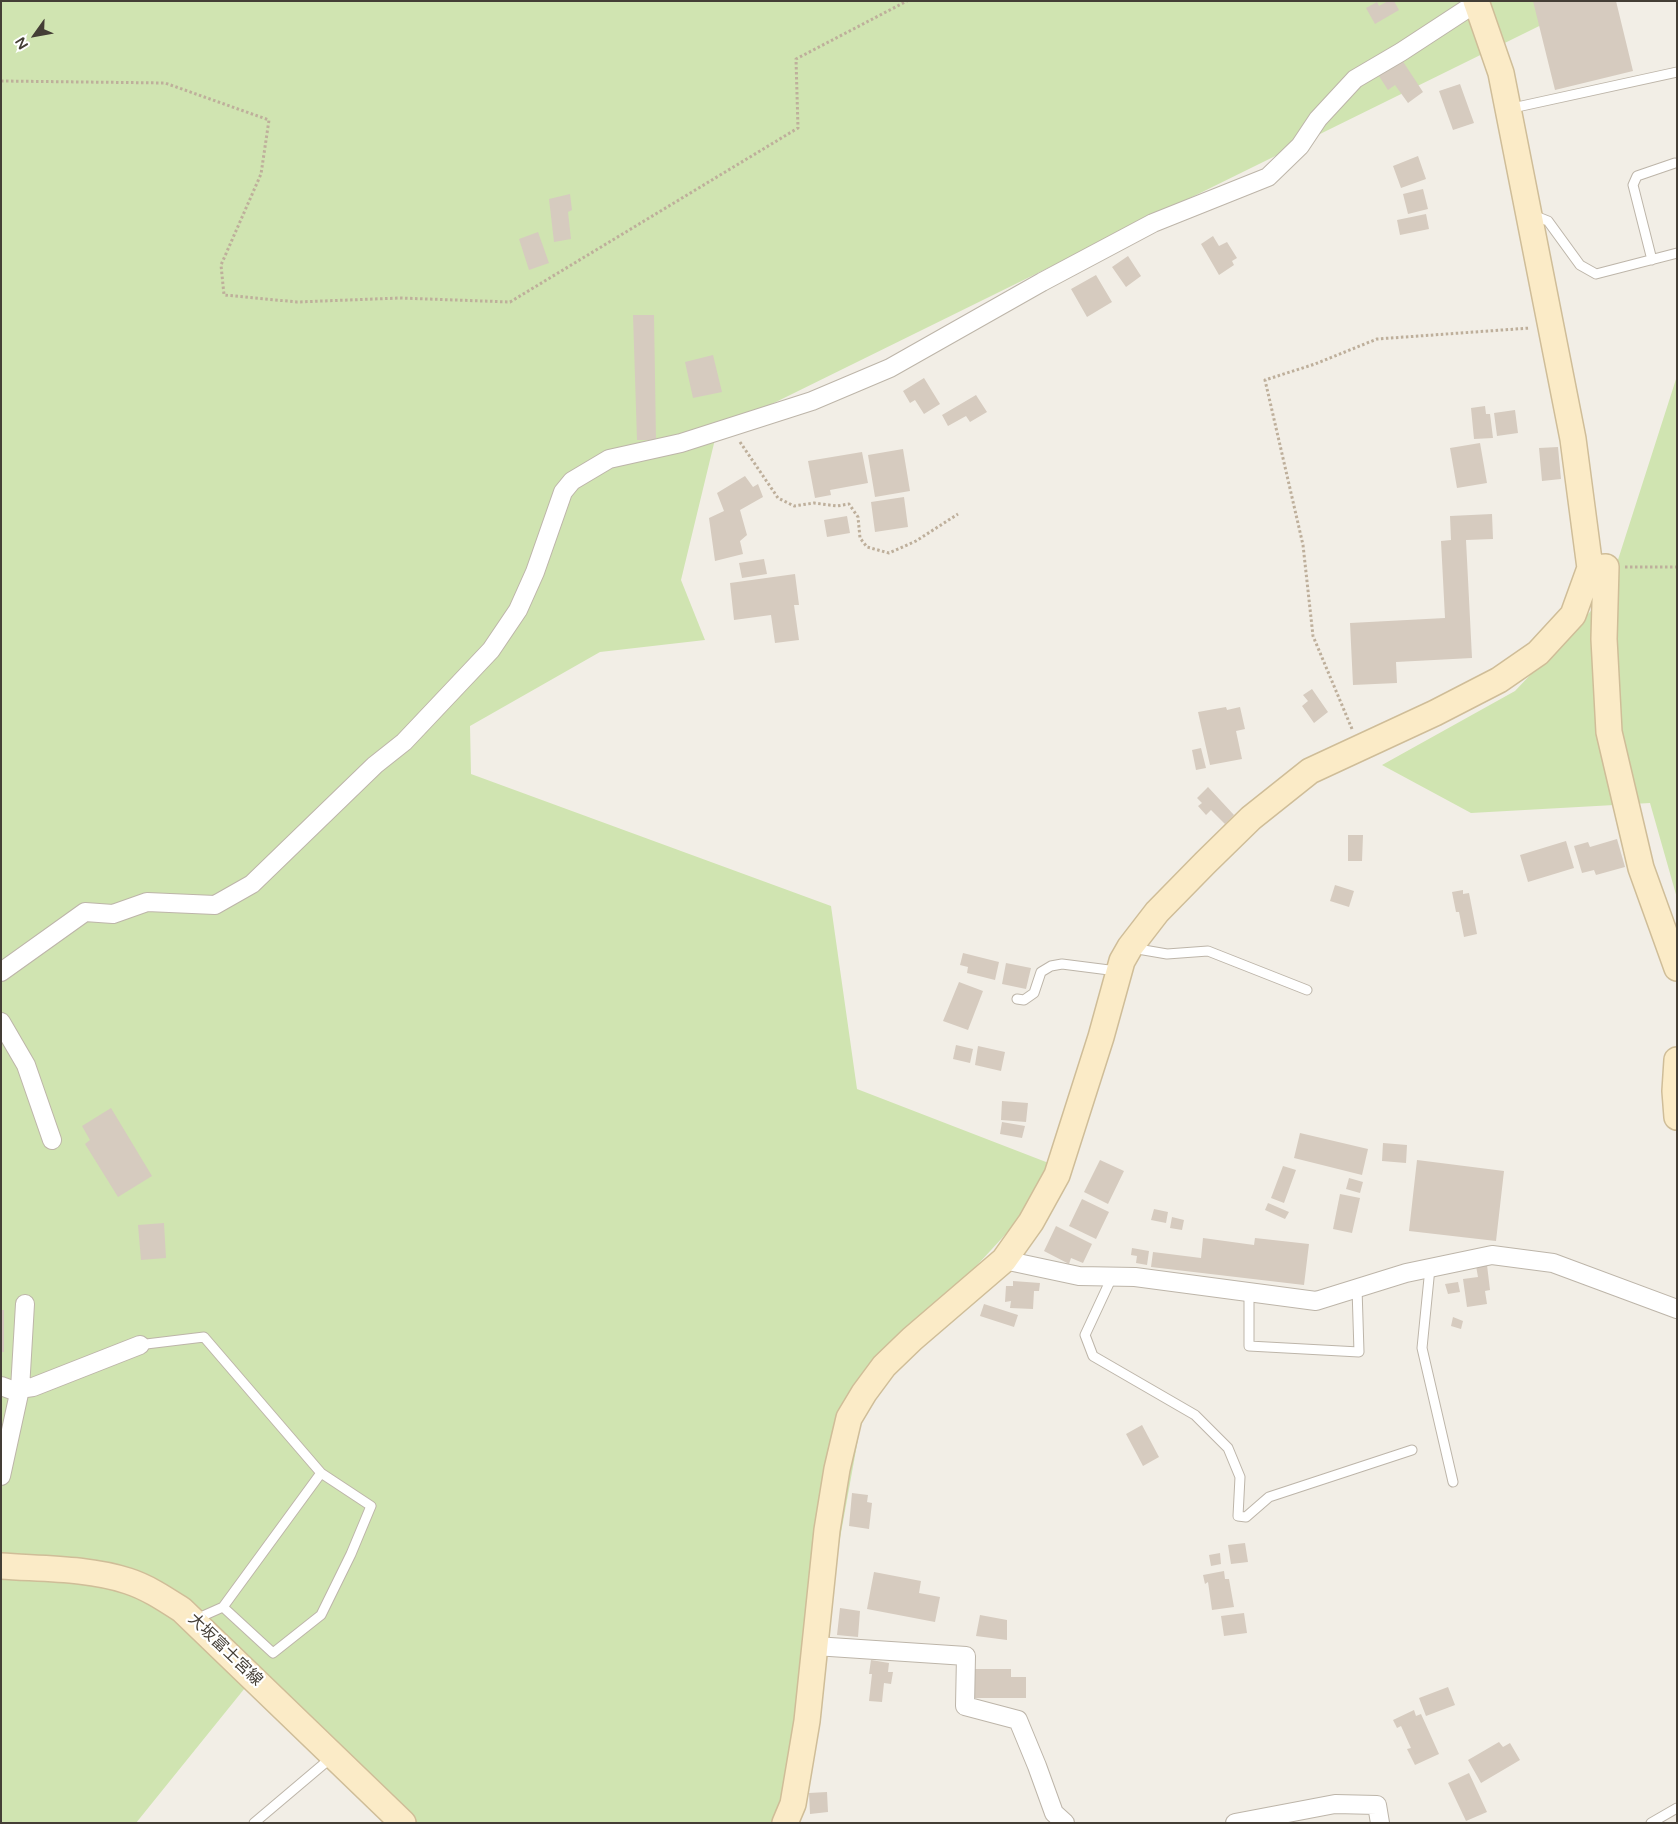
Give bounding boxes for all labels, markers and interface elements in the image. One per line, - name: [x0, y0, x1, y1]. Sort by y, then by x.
- north arrow: [10, 10, 60, 60]
- text: N: [12, 34, 32, 52]
- street label: 大坂富士宮線: [184, 1610, 266, 1690]

